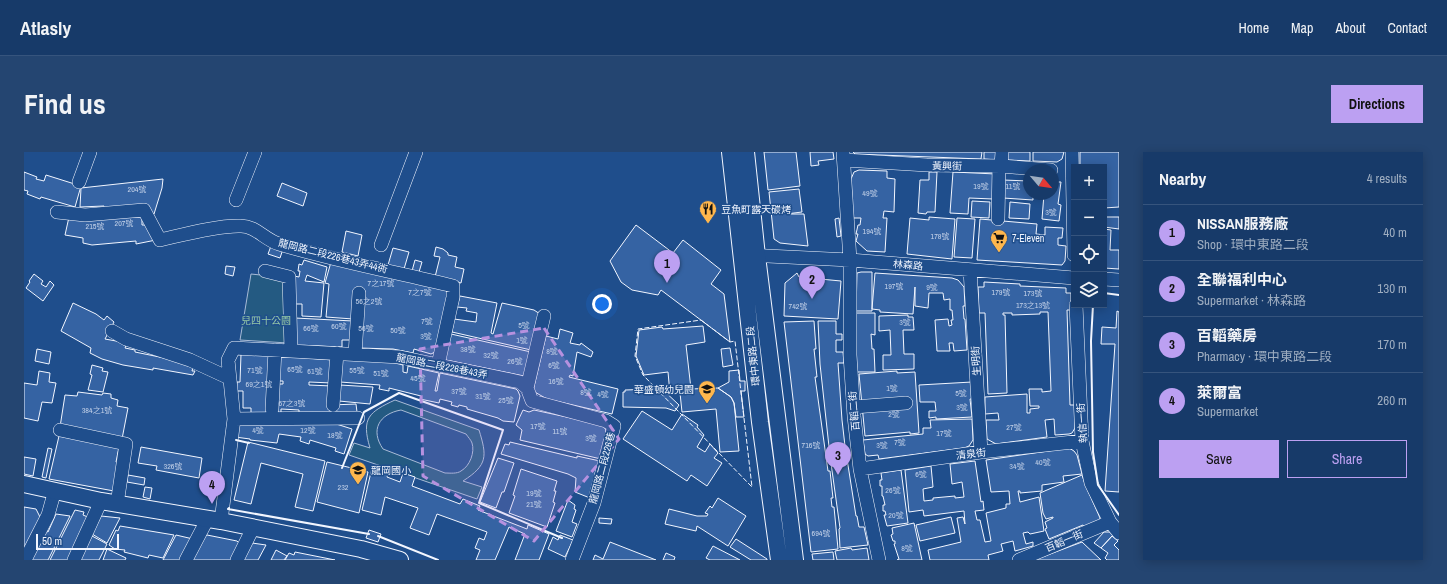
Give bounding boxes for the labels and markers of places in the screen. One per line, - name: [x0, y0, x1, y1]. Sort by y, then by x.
- restaurant icon: 豆魚町露天碳烤: [698, 199, 718, 224]
- place label: 豆魚町露天碳烤: [721, 203, 791, 216]
- supermarket icon: 7-Eleven: [989, 228, 1009, 253]
- place label: 7-Eleven: [1012, 232, 1044, 245]
- pin: 1: [654, 250, 680, 283]
- pin: 2: [799, 266, 825, 299]
- school or university icon: 華盛頓幼兒園: [697, 379, 717, 404]
- place label: 華盛頓幼兒園: [634, 383, 694, 396]
- pin: 3: [825, 442, 851, 475]
- school or university icon: 龍岡國小: [348, 460, 368, 485]
- place label: 龍岡國小: [371, 464, 411, 477]
- pin: 4: [199, 471, 225, 504]

